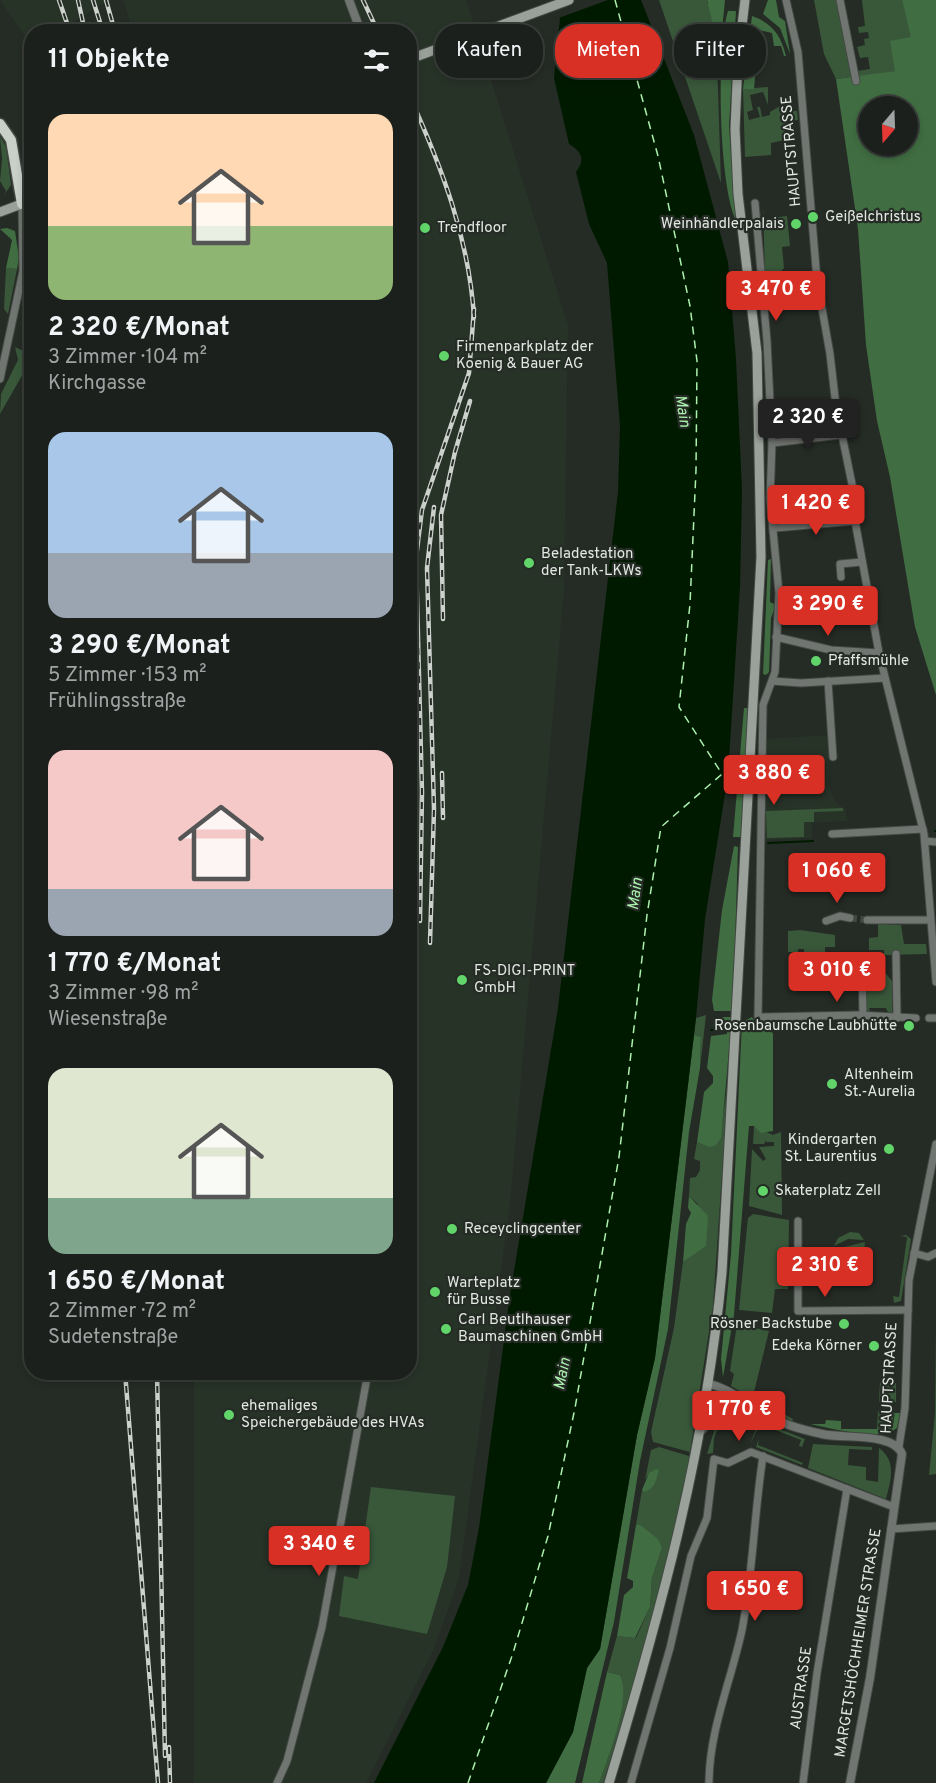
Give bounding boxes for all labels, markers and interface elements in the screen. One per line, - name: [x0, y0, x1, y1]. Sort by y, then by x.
- chip: Kaufen: [435, 24, 543, 78]
- chip: Mieten: [555, 24, 662, 78]
- chip: Filter: [674, 24, 766, 78]
- text: 11 Objekte: [48, 44, 170, 77]
- icon: filters: [360, 44, 393, 77]
- street label: HAUPTSTRASSE: [778, 94, 806, 208]
- north arrow: [858, 96, 918, 156]
- map controls: [858, 96, 918, 156]
- icon: home: [167, 153, 275, 261]
- place label: Geißelchristus: [825, 208, 921, 227]
- marker: Geißelchristus: [806, 210, 820, 224]
- place label: Weinhändlerpalais: [661, 215, 784, 234]
- marker: Weinhändlerpalais: [789, 217, 803, 231]
- place label: Trendfloor: [437, 219, 507, 238]
- marker: Trendfloor: [418, 221, 432, 235]
- pin: 3 470 €: [721, 271, 831, 322]
- text: 3 470 €: [740, 277, 812, 303]
- text: 2 320 €/Monat: [48, 312, 230, 345]
- place label: Firmenparkplatz der Koenig & Bauer AG: [456, 338, 594, 374]
- text: 3 Zimmer · 104 m²: [48, 345, 207, 371]
- marker: Firmenparkplatz der Koenig & Bauer AG: [437, 349, 451, 363]
- text: Kirchgasse: [48, 371, 146, 397]
- water label: Main: [670, 393, 694, 429]
- pin: 2 320 €: [753, 399, 863, 450]
- text: 2 320 €: [772, 405, 844, 431]
- icon: home: [167, 471, 275, 579]
- pin: 1 420 €: [761, 485, 871, 536]
- text: 1 420 €: [782, 491, 850, 517]
- place label: Beladestation der Tank-LKWs: [541, 545, 642, 581]
- marker: Beladestation der Tank-LKWs: [522, 556, 536, 570]
- pin: 3 290 €: [773, 586, 883, 637]
- text: 3 290 €: [792, 592, 864, 618]
- text: 3 290 €/Monat: [48, 630, 230, 663]
- place label: Pfaffsmühle: [828, 652, 909, 671]
- marker: Pfaffsmühle: [809, 654, 823, 668]
- text: 5 Zimmer · 153 m²: [48, 663, 207, 689]
- text: Frühlingsstraße: [48, 689, 186, 715]
- pin: 3 880 €: [719, 755, 829, 806]
- text: 3 880 €: [738, 761, 810, 787]
- icon: home: [167, 789, 275, 897]
- pin: 1 060 €: [782, 853, 892, 904]
- text: 1 060 €: [802, 859, 872, 885]
- water label: Main: [624, 876, 648, 912]
- text: 1 770 €/Monat: [48, 948, 221, 981]
- pin: 3 010 €: [782, 952, 892, 1003]
- text: 3 010 €: [803, 958, 872, 984]
- place label: FS-DIGI-PRINT GmbH: [474, 962, 575, 998]
- marker: FS-DIGI-PRINT GmbH: [455, 973, 469, 987]
- text: 3 Zimmer · 98 m²: [48, 981, 198, 1007]
- text: Wiesenstraße: [48, 1007, 167, 1033]
- place label: Rosenbaumsche Laubhütte: [714, 1017, 897, 1036]
- marker: Rosenbaumsche Laubhütte: [902, 1019, 916, 1033]
- place label: Altenheim St.-Aurelia: [844, 1066, 915, 1102]
- marker: Altenheim St.-Aurelia: [825, 1077, 839, 1091]
- icon: home: [167, 1107, 275, 1215]
- place label: Kindergarten St. Laurentius: [785, 1131, 877, 1167]
- marker: Kindergarten St. Laurentius: [882, 1142, 896, 1156]
- place label: Skaterplatz Zell: [775, 1182, 881, 1201]
- marker: Skaterplatz Zell: [756, 1184, 770, 1198]
- place label: Receyclingcenter: [464, 1220, 581, 1239]
- marker: Receyclingcenter: [445, 1222, 459, 1236]
- pin: 2 310 €: [770, 1247, 880, 1298]
- text: 2 310 €: [791, 1253, 859, 1279]
- text: 1 650 €/Monat: [48, 1266, 225, 1299]
- place label: Warteplatz für Busse: [447, 1274, 520, 1310]
- marker: Warteplatz für Busse: [428, 1285, 442, 1299]
- text: 2 Zimmer · 72 m²: [48, 1299, 196, 1325]
- place label: Carl Beutlhauser Baumaschinen GmbH: [458, 1311, 603, 1347]
- place label: Rösner Backstube: [710, 1315, 832, 1334]
- marker: Rösner Backstube: [837, 1317, 851, 1331]
- marker: Carl Beutlhauser Baumaschinen GmbH: [439, 1322, 453, 1336]
- street label: HAUPTSTRASSE: [878, 1322, 902, 1434]
- text: Sudetenstraße: [48, 1325, 178, 1351]
- place label: Edeka Körner: [772, 1337, 862, 1356]
- marker: Edeka Körner: [867, 1339, 881, 1353]
- water label: Main: [550, 1356, 576, 1392]
- pin: 1 770 €: [684, 1391, 794, 1442]
- place label: ehemaliges Speichergebäude des HVAs: [241, 1397, 425, 1433]
- text: 1 770 €: [706, 1397, 772, 1423]
- marker: ehemaliges Speichergebäude des HVAs: [222, 1408, 236, 1422]
- pin: 3 340 €: [264, 1526, 374, 1577]
- street label: MARGETSHÖCHHEIMER STRASSE: [831, 1527, 886, 1759]
- text: 3 340 €: [283, 1532, 355, 1558]
- pin: 1 650 €: [700, 1571, 810, 1622]
- text: 1 650 €: [721, 1577, 789, 1603]
- street label: AUSTRASSE: [787, 1645, 817, 1731]

